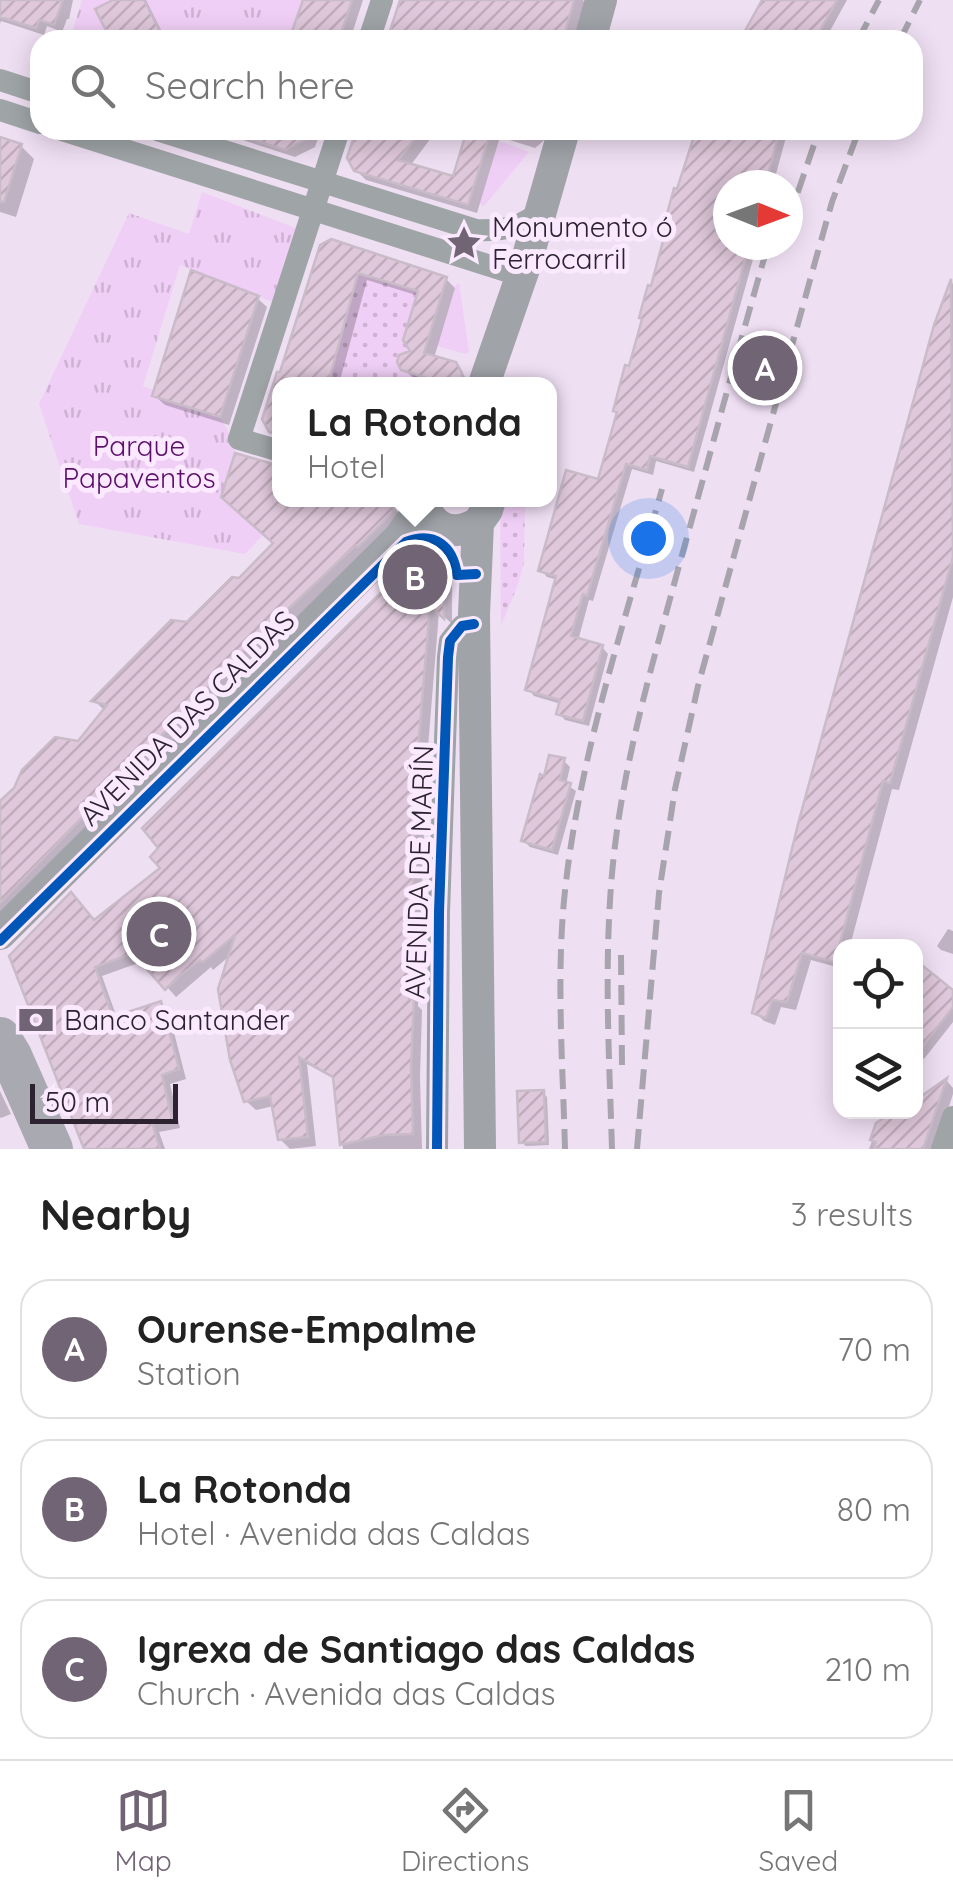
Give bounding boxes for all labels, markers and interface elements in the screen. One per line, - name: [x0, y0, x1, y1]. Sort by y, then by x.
- search box: [30, 30, 923, 140]
- icon: search: [65, 58, 120, 113]
- text: Search here: [145, 61, 355, 109]
- north arrow: [713, 170, 803, 260]
- place label: Monumento ó Ferrocarril: [492, 209, 673, 276]
- place icon: Monumento ó Ferrocarril: [445, 224, 483, 262]
- pin: A: [732, 330, 798, 406]
- popup: [272, 377, 557, 507]
- text: La Rotonda: [307, 398, 522, 446]
- park label: Parque Papaventos: [62, 428, 216, 495]
- text: Hotel: [307, 446, 386, 486]
- your location: [623, 513, 674, 564]
- pin: B: [382, 540, 448, 614]
- street label: AVENIDA DAS CALDAS: [72, 603, 301, 832]
- street label: AVENIDA DE MARÍN: [397, 744, 440, 1000]
- pin: C: [126, 896, 192, 972]
- map controls: [833, 939, 923, 1119]
- button: locate: [833, 939, 923, 1029]
- bank icon: Banco Santander: [17, 1001, 55, 1039]
- place label: Banco Santander: [64, 1002, 290, 1037]
- button: layers: [833, 1029, 923, 1119]
- scale bar: [30, 1079, 178, 1124]
- text: 50 m: [45, 1084, 110, 1119]
- text: Nearby: [40, 1188, 191, 1241]
- text: 3 results: [791, 1194, 913, 1234]
- text: Ourense-Empalme: [137, 1305, 477, 1353]
- text: A: [64, 1329, 85, 1369]
- text: 70 m: [838, 1329, 911, 1369]
- text: Station: [137, 1353, 241, 1393]
- text: La Rotonda: [137, 1465, 352, 1513]
- text: B: [64, 1489, 85, 1529]
- text: 80 m: [837, 1489, 911, 1529]
- text: Hotel · Avenida das Caldas: [137, 1513, 530, 1553]
- text: Igrexa de Santiago das Caldas: [137, 1625, 695, 1673]
- text: C: [64, 1649, 85, 1689]
- text: 210 m: [824, 1649, 911, 1689]
- text: Church · Avenida das Caldas: [137, 1673, 556, 1713]
- tab: Map: [115, 1783, 172, 1878]
- tab: Directions: [401, 1783, 529, 1878]
- tab: Saved: [759, 1783, 838, 1878]

